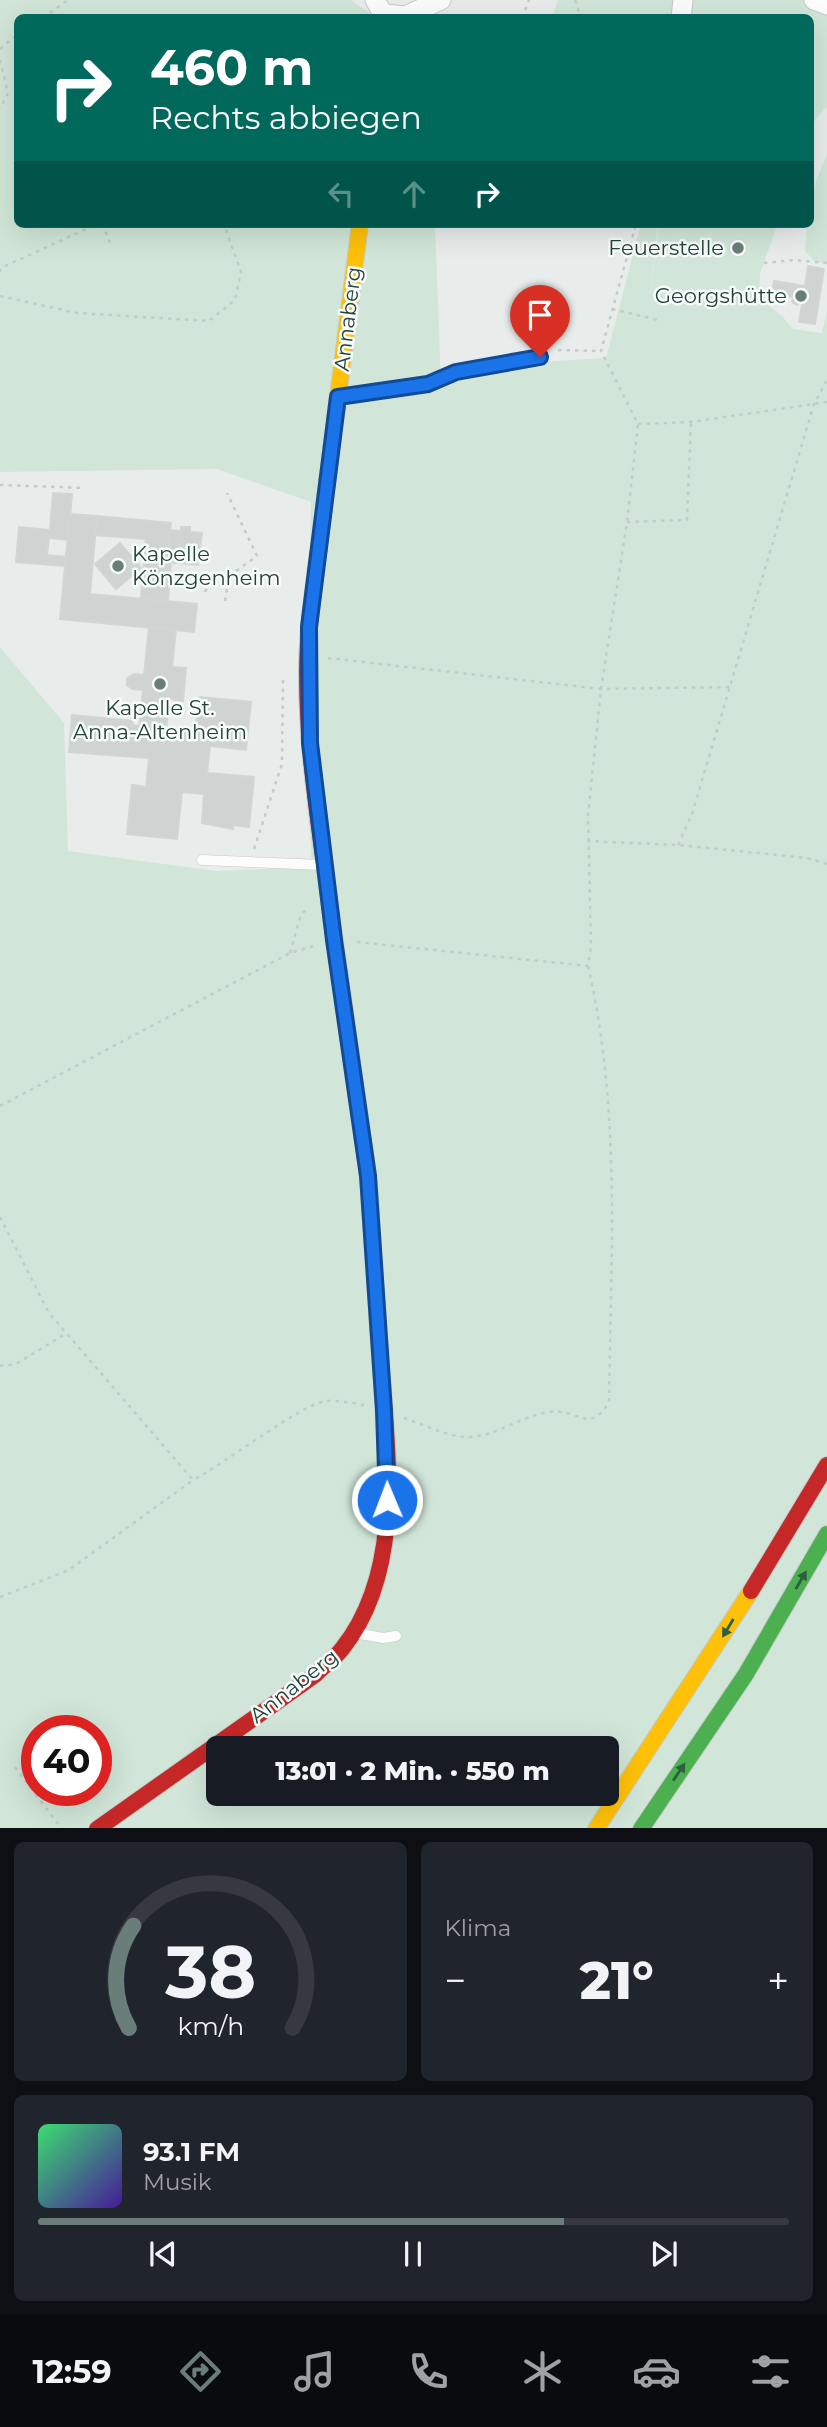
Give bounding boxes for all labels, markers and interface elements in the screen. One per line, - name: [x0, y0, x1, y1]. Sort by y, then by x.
- text: 460 m: [150, 38, 314, 97]
- icon: right: [35, 42, 126, 133]
- text: Rechts abbiegen: [150, 98, 422, 137]
- icon: left: [322, 175, 360, 213]
- icon: ahead: [395, 175, 433, 213]
- icon: right: [468, 175, 506, 213]
- place label: Feuerstelle: [608, 235, 724, 260]
- marker: Feuerstelle: [730, 240, 746, 256]
- street label: Annaberg: [329, 265, 366, 373]
- place label: Georgshütte: [655, 283, 787, 308]
- pin: [510, 285, 570, 357]
- marker: Georgshütte: [793, 288, 809, 304]
- icon: arrive: [521, 296, 559, 334]
- place label: Kapelle Könzgenheim: [132, 541, 280, 590]
- marker: Kapelle Könzgenheim: [110, 558, 126, 574]
- marker: Kapelle St. Anna-Altenheim: [152, 676, 168, 692]
- place label: Kapelle St. Anna-Altenheim: [73, 695, 247, 744]
- position arrow: [350, 1463, 424, 1537]
- one-way arrow: [794, 1570, 807, 1589]
- one-way arrow: [722, 1619, 735, 1638]
- street label: Annaberg: [245, 1643, 343, 1728]
- speed limit sign: 40: [21, 1715, 112, 1806]
- text: 13:01 · 2 Min. · 550 m: [275, 1755, 550, 1787]
- one-way arrow: [673, 1762, 686, 1782]
- text: Klima: [445, 1914, 511, 1942]
- text: 38: [164, 1928, 256, 2016]
- text: 21°: [580, 1949, 654, 2012]
- text: −: [445, 1957, 466, 2004]
- text: +: [767, 1957, 789, 2004]
- text: km/h: [177, 2010, 244, 2040]
- text: 93.1 FM: [143, 2136, 240, 2168]
- text: Musik: [143, 2168, 212, 2196]
- icon: previous: [144, 2235, 182, 2273]
- icon: pause: [394, 2235, 432, 2273]
- icon: next: [645, 2235, 683, 2273]
- icon: directions: [176, 2347, 225, 2396]
- icon: music: [290, 2347, 339, 2396]
- icon: phone: [404, 2347, 453, 2396]
- icon: climate: [518, 2347, 567, 2396]
- icon: car: [632, 2347, 681, 2396]
- icon: filters: [746, 2347, 795, 2396]
- text: 12:59: [32, 2352, 112, 2391]

